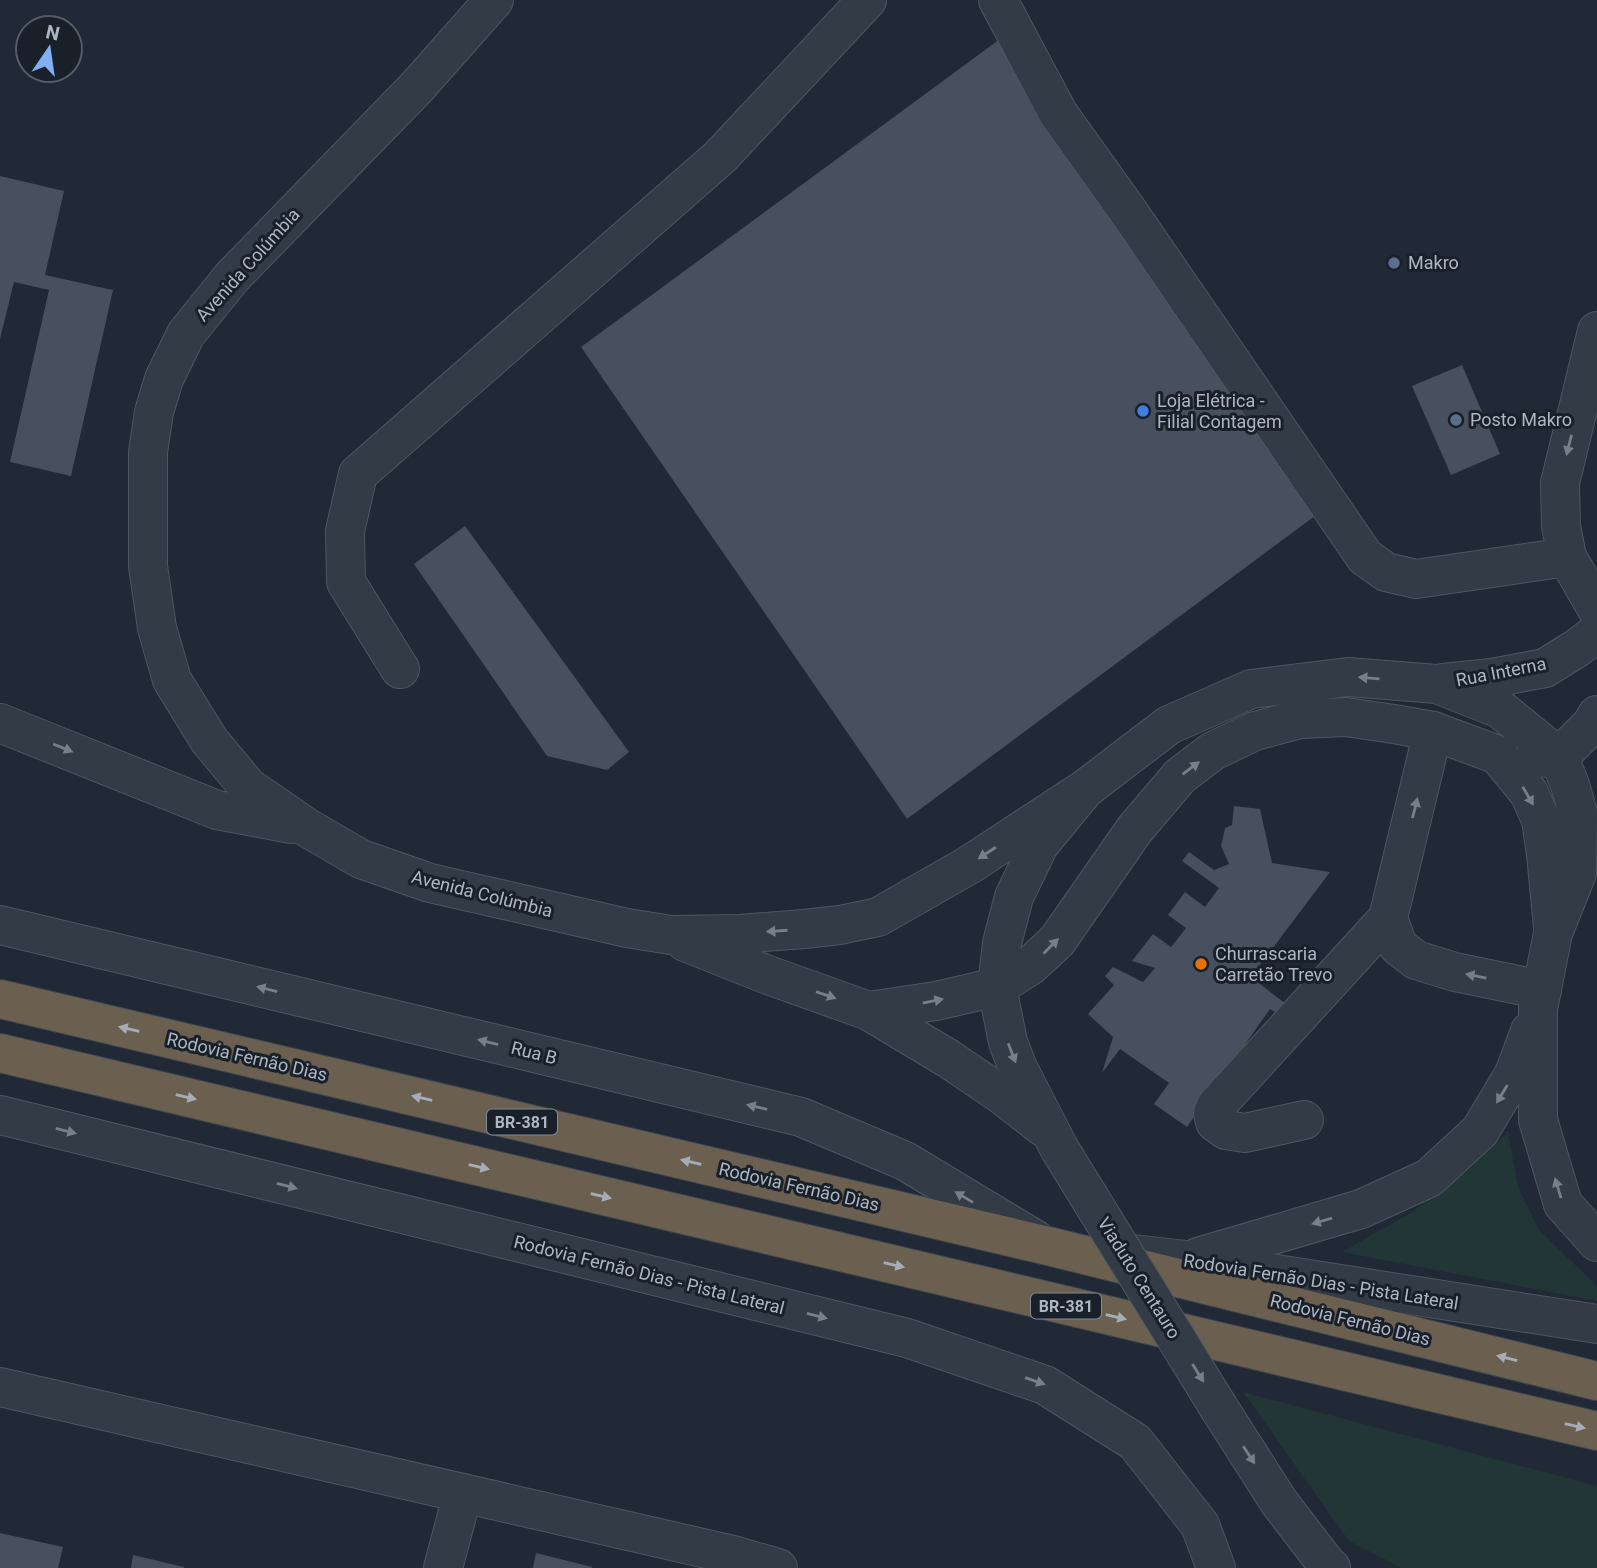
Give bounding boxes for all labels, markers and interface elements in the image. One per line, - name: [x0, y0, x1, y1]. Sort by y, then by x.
- north arrow: [14, 14, 84, 84]
- text: N: [44, 20, 62, 46]
- street label: Avenida Colúmbia: [191, 204, 304, 325]
- place label: Makro: [1408, 252, 1459, 273]
- marker: Makro: [1386, 255, 1402, 271]
- place label: Loja Elétrica - Filial Contagem: [1157, 390, 1282, 432]
- marker: Loja Elétrica - Filial Contagem: [1135, 403, 1151, 419]
- place label: Posto Makro: [1470, 409, 1572, 430]
- marker: Posto Makro: [1448, 412, 1464, 428]
- one-way arrow: [1563, 434, 1574, 456]
- street label: Rua Interna: [1454, 652, 1548, 691]
- one-way arrow: [1358, 672, 1380, 683]
- one-way arrow: [53, 743, 74, 754]
- one-way arrow: [1182, 760, 1200, 775]
- one-way arrow: [1522, 786, 1534, 805]
- one-way arrow: [1410, 797, 1421, 819]
- one-way arrow: [977, 847, 996, 860]
- street label: Avenida Colúmbia: [409, 866, 555, 921]
- one-way arrow: [766, 926, 788, 937]
- one-way arrow: [1043, 937, 1060, 954]
- place label: Churrascaria Carretão Trevo: [1215, 943, 1332, 985]
- marker: Churrascaria Carretão Trevo: [1193, 956, 1209, 972]
- one-way arrow: [1465, 970, 1487, 981]
- one-way arrow: [256, 983, 278, 994]
- one-way arrow: [815, 990, 836, 1001]
- one-way arrow: [922, 995, 944, 1006]
- one-way arrow: [118, 1023, 140, 1034]
- street label: Rodovia Fernão Dias: [165, 1028, 329, 1085]
- one-way arrow: [477, 1036, 499, 1047]
- street label: Rua B: [509, 1037, 559, 1068]
- one-way arrow: [1007, 1043, 1018, 1064]
- one-way arrow: [1495, 1085, 1508, 1104]
- one-way arrow: [175, 1092, 197, 1103]
- one-way arrow: [411, 1092, 433, 1103]
- one-way arrow: [746, 1101, 768, 1112]
- road number: BR-381: [487, 1110, 557, 1134]
- one-way arrow: [55, 1126, 77, 1137]
- one-way arrow: [680, 1156, 702, 1167]
- street label: Rodovia Fernão Dias: [717, 1158, 881, 1215]
- one-way arrow: [468, 1161, 490, 1172]
- one-way arrow: [1552, 1177, 1562, 1198]
- one-way arrow: [276, 1181, 298, 1192]
- one-way arrow: [590, 1190, 612, 1201]
- one-way arrow: [955, 1191, 974, 1203]
- street label: Viaduto Centauro: [1094, 1213, 1185, 1342]
- one-way arrow: [1311, 1216, 1332, 1226]
- street label: Rodovia Fernão Dias - Pista Lateral: [512, 1231, 787, 1318]
- street label: Rodovia Fernão Dias - Pista Lateral: [1182, 1249, 1460, 1314]
- one-way arrow: [883, 1260, 905, 1271]
- street label: Rodovia Fernão Dias: [1268, 1289, 1432, 1350]
- road number: BR-381: [1031, 1294, 1101, 1318]
- one-way arrow: [806, 1311, 828, 1322]
- one-way arrow: [1105, 1312, 1127, 1323]
- one-way arrow: [1496, 1353, 1518, 1364]
- one-way arrow: [1191, 1364, 1204, 1383]
- one-way arrow: [1025, 1376, 1046, 1387]
- one-way arrow: [1565, 1421, 1587, 1432]
- one-way arrow: [1243, 1446, 1256, 1465]

